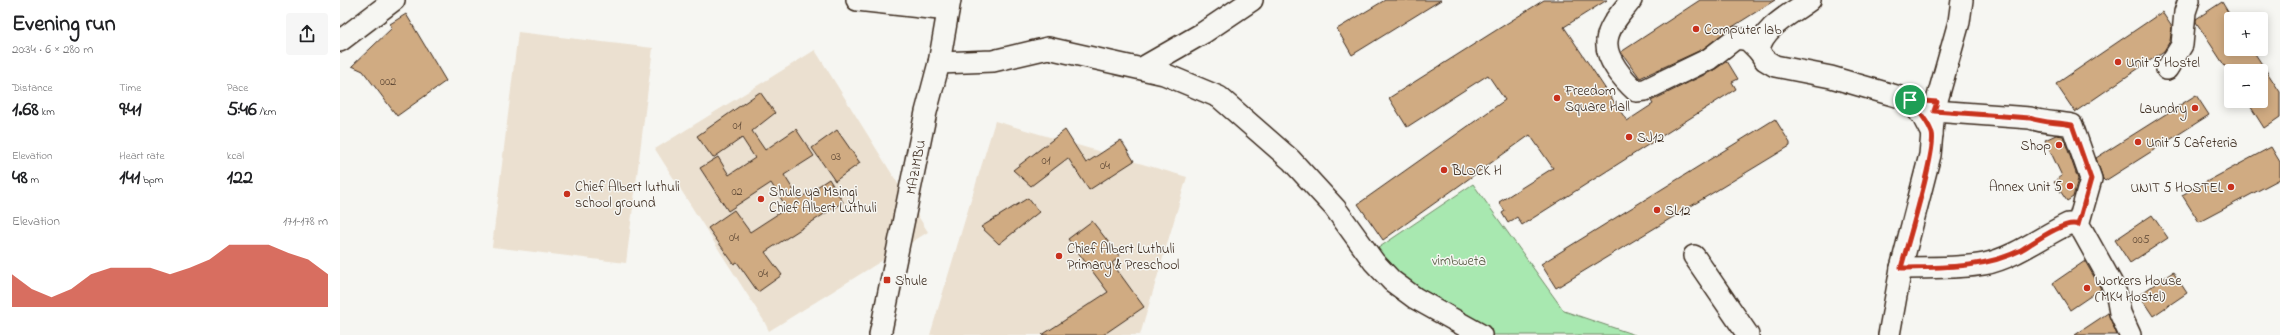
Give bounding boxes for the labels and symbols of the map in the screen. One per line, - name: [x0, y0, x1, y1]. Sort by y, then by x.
- place label: Computer lab: [1704, 20, 1782, 41]
- marker: Computer lab: [1691, 24, 1701, 34]
- place label: Unit 5 Hostel: [2126, 53, 2200, 74]
- marker: Unit 5 Hostel: [2113, 57, 2123, 67]
- house number: 002: [380, 73, 396, 91]
- place label: Freedom Square Hall: [1564, 81, 1630, 118]
- pin: [1893, 83, 1927, 117]
- marker: Freedom Square Hall: [1552, 93, 1562, 103]
- place label: Laundry: [2139, 99, 2187, 121]
- marker: Laundry: [2190, 103, 2200, 113]
- house number: 01: [732, 117, 742, 135]
- place label: SJ12: [1637, 128, 1664, 149]
- marker: SJ12: [1624, 132, 1634, 142]
- place label: Unit 5 Cafeteria: [2146, 133, 2237, 154]
- place label: Shop: [2020, 136, 2051, 157]
- marker: Unit 5 Cafeteria: [2133, 137, 2143, 147]
- street label: MAZIMBU: [901, 138, 932, 196]
- marker: Shop: [2054, 140, 2064, 150]
- house number: 03: [831, 148, 841, 166]
- house number: 01: [1041, 152, 1051, 170]
- house number: 04: [1100, 157, 1110, 175]
- place label: BLOCK H: [1451, 161, 1502, 182]
- marker: BLOCK H: [1439, 165, 1449, 175]
- place label: Chief Albert luthuli school ground: [575, 177, 680, 215]
- place label: Annex Unit 5: [1989, 177, 2062, 198]
- place label: UNIT 5 HOSTEL: [2130, 178, 2224, 199]
- marker: Annex Unit 5: [2065, 181, 2075, 191]
- place label: Shule ya Msingi Chief Albert Luthuli: [769, 182, 877, 219]
- marker: UNIT 5 HOSTEL: [2226, 182, 2236, 192]
- house number: 02: [731, 183, 743, 201]
- marker: Chief Albert luthuli school ground: [562, 189, 572, 199]
- marker: Shule ya Msingi Chief Albert Luthuli: [756, 194, 766, 204]
- place label: SL12: [1665, 201, 1691, 222]
- marker: SL12: [1652, 205, 1662, 215]
- house number: 04: [729, 229, 739, 247]
- house number: 005: [2132, 231, 2150, 249]
- place label: Chief Albert Luthuli Primary & Preschool: [1067, 239, 1179, 277]
- marker: Chief Albert Luthuli Primary & Preschool: [1054, 251, 1064, 261]
- park label: vimbweta: [1432, 251, 1486, 272]
- house number: 04: [758, 265, 768, 283]
- place label: Shule: [895, 271, 928, 292]
- place label: Workers House (MK4 Hostel): [2095, 271, 2182, 308]
- marker: Shule: [882, 275, 892, 285]
- marker: Workers House (MK4 Hostel): [2082, 283, 2092, 293]

